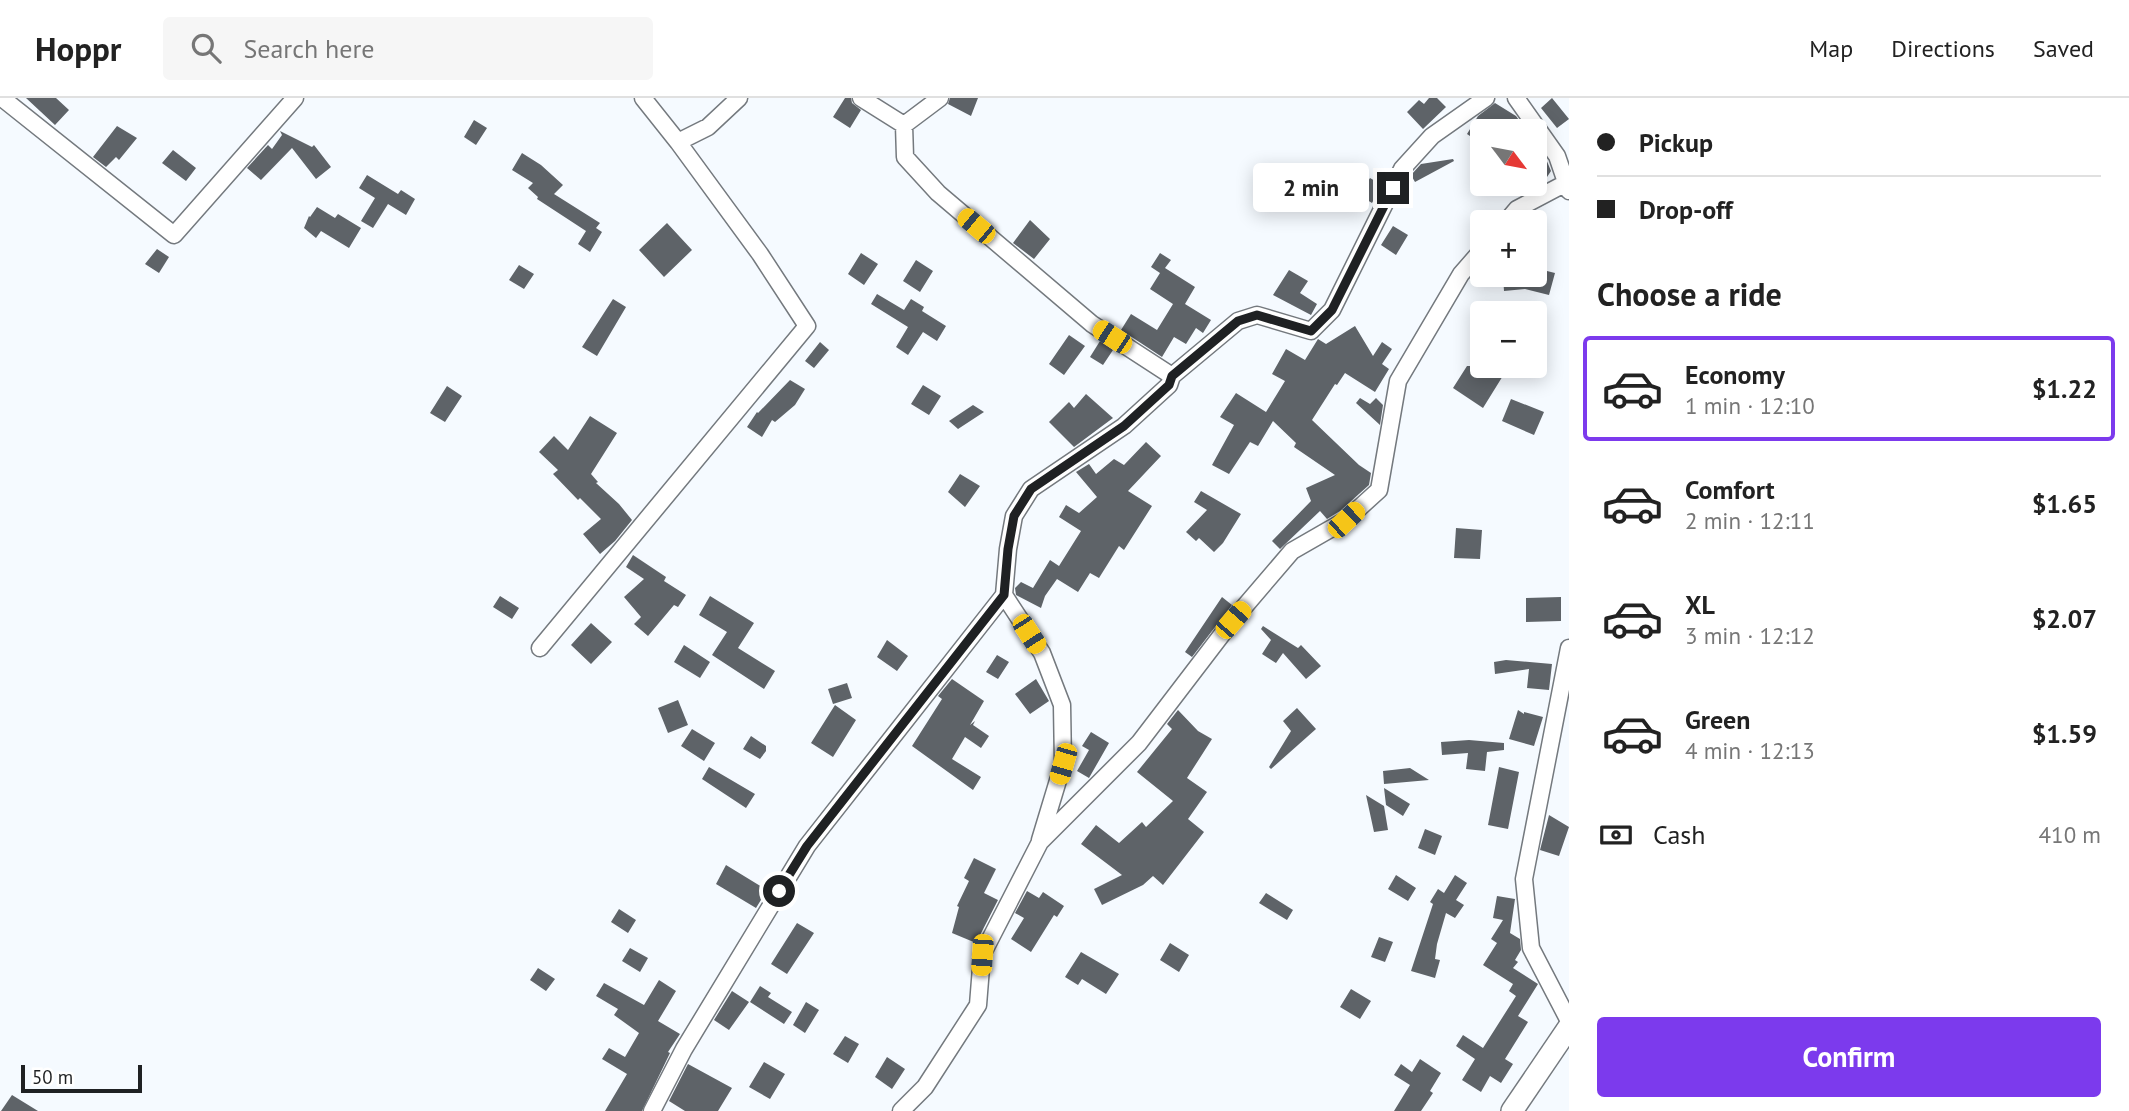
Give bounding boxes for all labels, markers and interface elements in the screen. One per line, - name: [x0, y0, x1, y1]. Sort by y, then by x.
- search box: [163, 17, 653, 80]
- text: Hoppr: [35, 27, 121, 70]
- icon: search: [187, 29, 225, 67]
- text: Search here: [243, 32, 375, 65]
- text: Map: [1809, 33, 1853, 64]
- text: Directions: [1891, 33, 1995, 64]
- text: Saved: [2033, 33, 2094, 64]
- north arrow: [1470, 119, 1547, 196]
- map controls: [1470, 119, 1547, 378]
- text: Pickup: [1639, 126, 1713, 159]
- callout: 2 min: [1253, 164, 1368, 212]
- route end: [1377, 172, 1409, 204]
- text: 2 min: [1283, 173, 1339, 202]
- text: Drop-off: [1639, 193, 1733, 226]
- car: [954, 204, 999, 248]
- button: +: [1470, 210, 1547, 287]
- text: Choose a ride: [1597, 273, 1782, 315]
- button: −: [1470, 301, 1547, 378]
- car: [1089, 317, 1136, 357]
- icon: car: [1601, 357, 1664, 420]
- text: Economy: [1685, 358, 1785, 391]
- text: $1.22: [2032, 372, 2097, 405]
- text: 1 min · 12:10: [1685, 391, 1815, 420]
- icon: car: [1601, 472, 1664, 535]
- text: Comfort: [1685, 473, 1775, 506]
- text: $1.65: [2032, 487, 2097, 520]
- car: [1324, 498, 1369, 542]
- text: 2 min · 12:11: [1685, 506, 1815, 535]
- icon: car: [1601, 587, 1664, 650]
- text: XL: [1685, 588, 1715, 621]
- car: [1212, 597, 1255, 643]
- text: $2.07: [2032, 602, 2097, 635]
- car: [1009, 611, 1050, 657]
- text: 3 min · 12:12: [1685, 621, 1815, 650]
- icon: car: [1601, 702, 1664, 765]
- text: Green: [1685, 703, 1750, 736]
- text: $1.59: [2032, 717, 2097, 750]
- text: 4 min · 12:13: [1685, 736, 1815, 765]
- car: [1048, 741, 1079, 787]
- icon: cash: [1597, 816, 1635, 854]
- text: Cash: [1653, 818, 1705, 851]
- text: 410 m: [2039, 820, 2101, 849]
- route start: [763, 875, 795, 907]
- car: [971, 933, 994, 977]
- button: Confirm: [1597, 1017, 2101, 1097]
- scale bar: [21, 1062, 142, 1094]
- text: 50 m: [32, 1065, 73, 1089]

